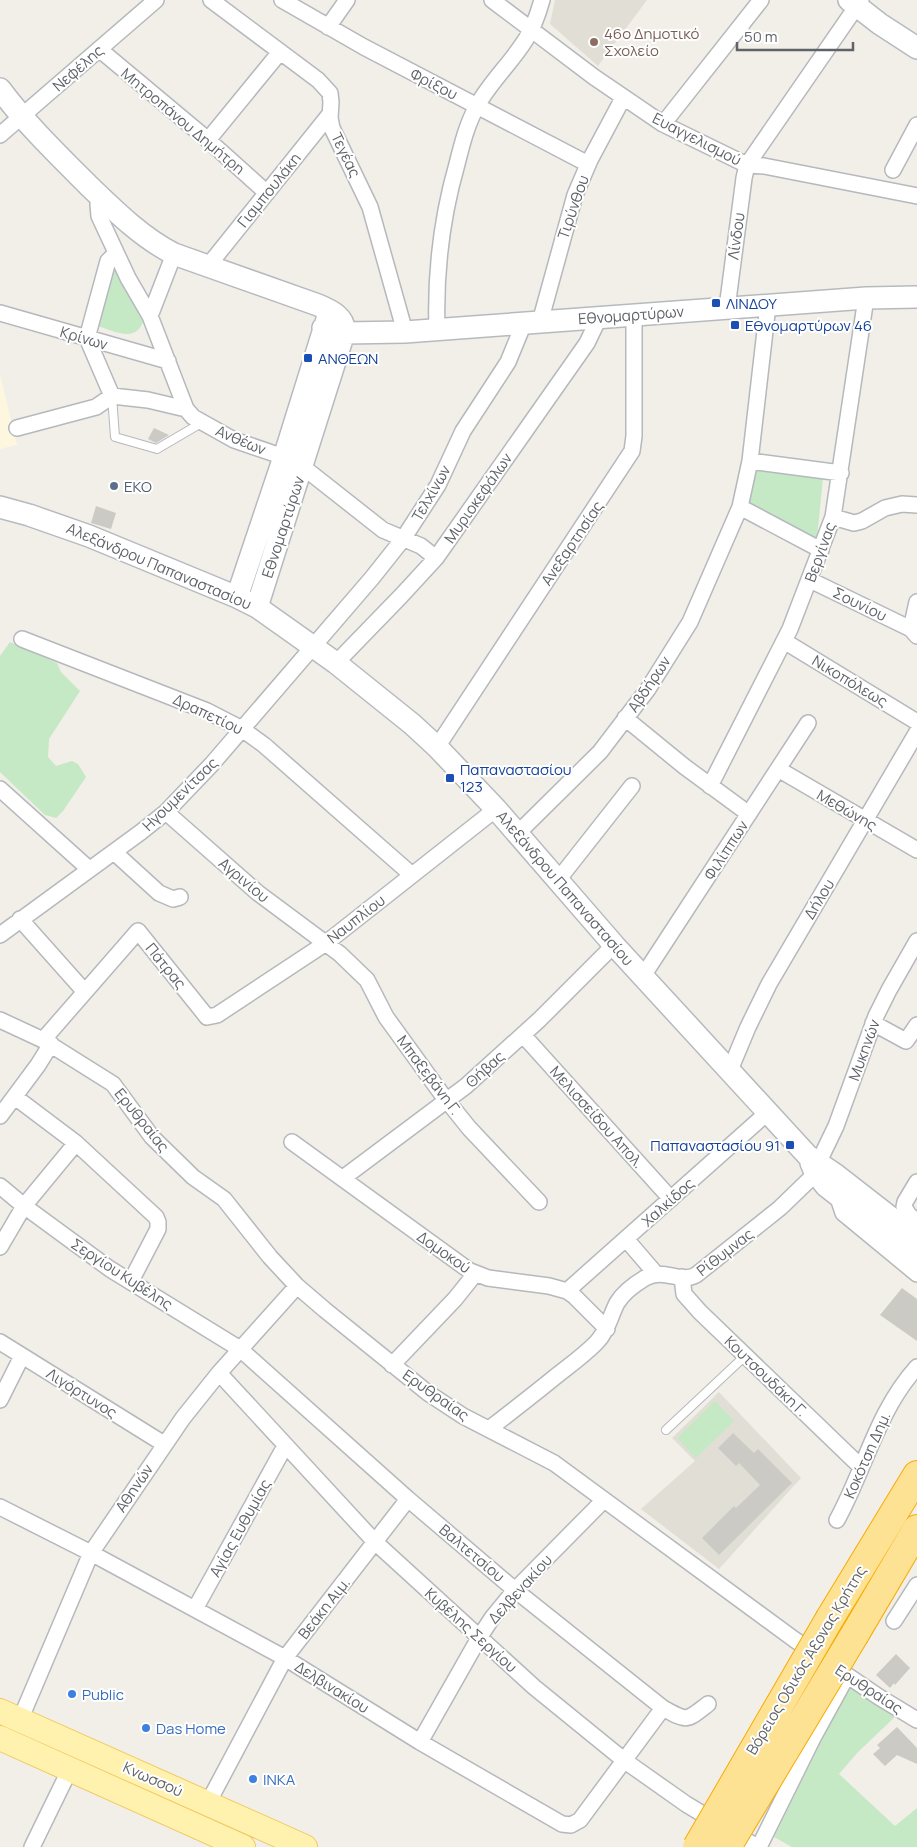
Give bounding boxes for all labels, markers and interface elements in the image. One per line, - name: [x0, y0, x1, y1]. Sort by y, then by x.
- scale bar: [737, 20, 853, 52]
- place label: 46ο Δημοτικό Σχολείο: [604, 23, 700, 61]
- text: 50 m: [744, 26, 778, 47]
- marker: 46ο Δημοτικό Σχολείο: [588, 36, 600, 48]
- street label: Νεφέλης: [48, 40, 108, 96]
- street label: Μητροπάνου Δημήτρη: [117, 63, 249, 179]
- street label: Φρίξου: [407, 63, 461, 105]
- street label: Ευαγγελισμού: [649, 108, 745, 170]
- street label: Τεγέας: [326, 129, 366, 181]
- street label: Γιαμπουλάκη: [232, 148, 306, 232]
- street label: Τιρύνθου: [552, 172, 594, 242]
- street label: Λίνδου: [722, 211, 750, 261]
- place label: ΛΙΝΔΟΥ: [726, 293, 777, 314]
- marker: ΛΙΝΔΟΥ: [710, 297, 722, 309]
- street label: Εθνομαρτύρων: [577, 301, 685, 329]
- place label: Εθνομαρτύρων 46: [745, 315, 872, 336]
- marker: Εθνομαρτύρων 46: [729, 319, 741, 331]
- street label: Κρίνων: [58, 321, 111, 355]
- place label: ΑΝΘΕΩΝ: [318, 348, 378, 369]
- marker: ΑΝΘΕΩΝ: [302, 352, 314, 364]
- street label: Ανθέων: [213, 420, 270, 460]
- street label: Μυριοκεφάλων: [439, 448, 517, 547]
- street label: Τελχίνων: [407, 461, 456, 525]
- street label: Εθνομαρτύρων: [257, 473, 309, 581]
- place label: EKO: [124, 476, 152, 497]
- marker: EKO: [108, 480, 120, 492]
- street label: Ανεξαρτησίας: [536, 497, 608, 589]
- street label: Αλεξάνδρου Παπαναστασίου: [63, 517, 255, 615]
- street label: Βεργίνας: [799, 519, 841, 585]
- street label: Σουνίου: [830, 582, 890, 626]
- street label: Νικοπόλεως: [808, 650, 892, 712]
- street label: Αβδήρων: [622, 651, 676, 716]
- street label: Δραπετίου: [170, 689, 246, 739]
- street label: Ηγουμενίτσας: [138, 752, 222, 836]
- place label: Παπαναστασίου 123: [460, 759, 572, 797]
- marker: Παπαναστασίου 123: [444, 772, 456, 784]
- street label: Μεθώνης: [813, 784, 881, 836]
- street label: Αλεξάνδρου Παπαναστασίου: [492, 806, 638, 970]
- street label: Φιλίππων: [699, 816, 753, 884]
- street label: Αγρινίου: [214, 853, 274, 907]
- street label: Δήλου: [799, 875, 839, 923]
- street label: Ναυπλίου: [323, 890, 389, 948]
- street label: Πάτρας: [141, 939, 191, 993]
- street label: Μυκηνών: [843, 1016, 885, 1084]
- street label: Μπαξεβάνη Γ.: [392, 1031, 466, 1119]
- street label: Θήβας: [461, 1046, 509, 1092]
- street label: Μελισσείδου Απολ.: [545, 1061, 649, 1173]
- street label: Ερυθραίας: [110, 1084, 174, 1156]
- place label: Παπαναστασίου 91: [650, 1135, 780, 1156]
- marker: Παπαναστασίου 91: [784, 1139, 796, 1151]
- street label: Χαλκίδος: [637, 1173, 699, 1231]
- street label: Ρίθυμνας: [692, 1223, 758, 1281]
- street label: Δομοκού: [413, 1226, 475, 1278]
- street label: Σεργίου Κυβέλης: [67, 1233, 177, 1315]
- street label: Κουτσουδάκη Γ.: [720, 1331, 812, 1421]
- street label: Λιγόρτυνος: [43, 1363, 121, 1423]
- street label: Ερυθραίας: [399, 1364, 473, 1426]
- street label: Κοκότση Δημ.: [839, 1408, 895, 1502]
- street label: Αθηνών: [110, 1459, 158, 1516]
- street label: Αγίας Ευθυμίας: [204, 1475, 276, 1581]
- street label: Βαλτετσίου: [435, 1519, 509, 1587]
- street label: Δελβενακίου: [483, 1550, 557, 1628]
- street label: Βόρειος Οδικός Άξονας Κρήτης: [741, 1561, 871, 1759]
- street label: Βεάκη Αιμ.: [293, 1573, 355, 1643]
- street label: Κυβέλης Σεργίου: [420, 1583, 522, 1677]
- street label: Δελβινακίου: [291, 1656, 373, 1718]
- street label: Ερυθραίας: [831, 1659, 907, 1719]
- place label: Public: [82, 1684, 124, 1705]
- marker: Public: [66, 1688, 78, 1700]
- place label: Das Home: [156, 1718, 226, 1739]
- marker: Das Home: [140, 1722, 152, 1734]
- street label: Κνωσσού: [120, 1756, 186, 1802]
- place label: ΙΝΚΑ: [263, 1769, 296, 1790]
- marker: ΙΝΚΑ: [247, 1773, 259, 1785]

